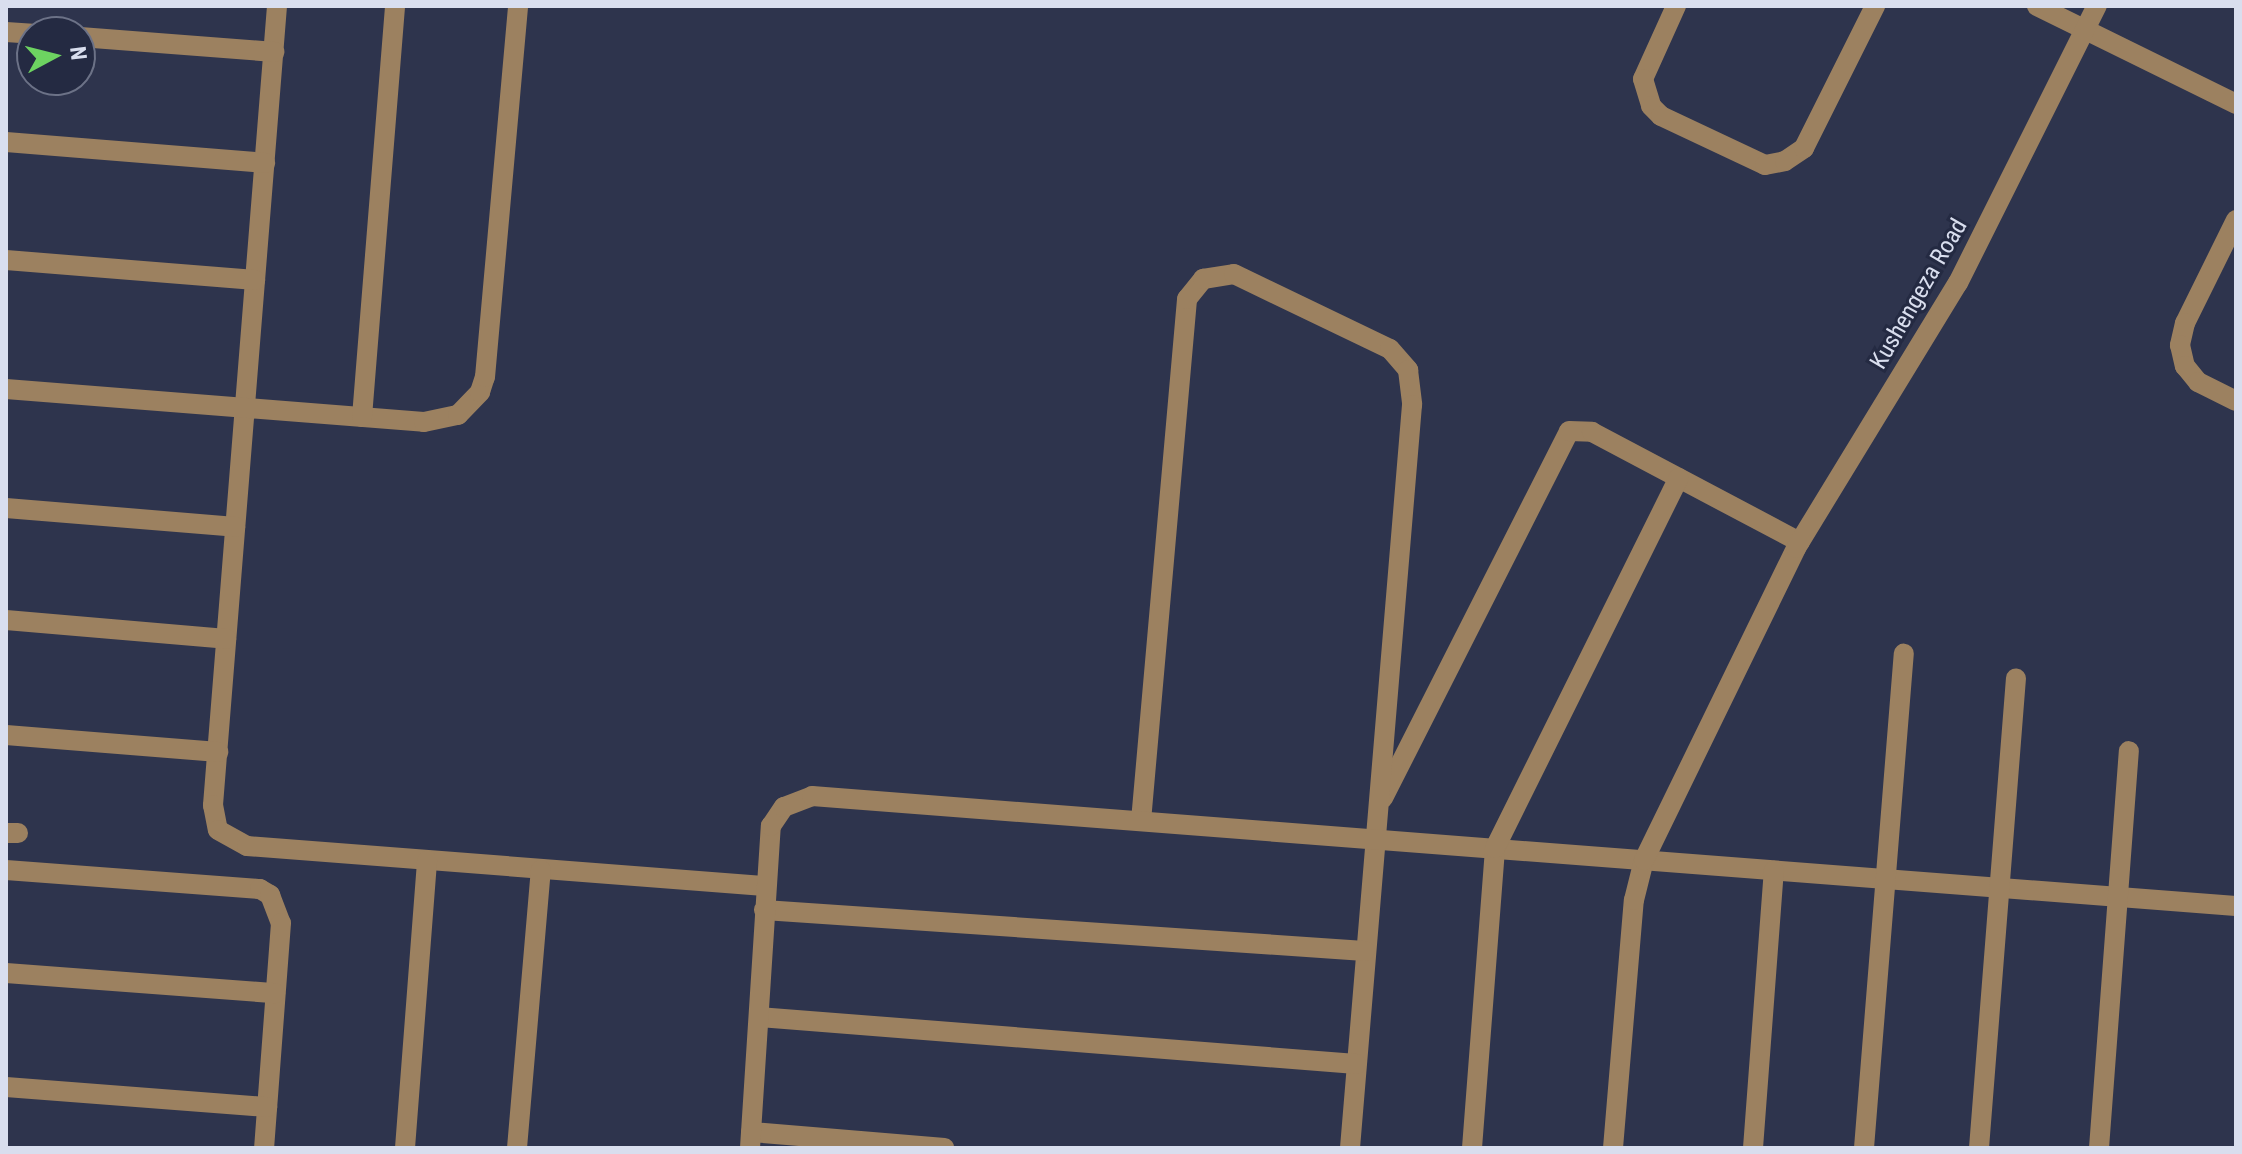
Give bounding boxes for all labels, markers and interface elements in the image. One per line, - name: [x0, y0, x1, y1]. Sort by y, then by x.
- north arrow: [16, 16, 96, 96]
- text: N: [65, 45, 92, 61]
- street label: Kushengeza Road: [1864, 214, 1974, 374]

